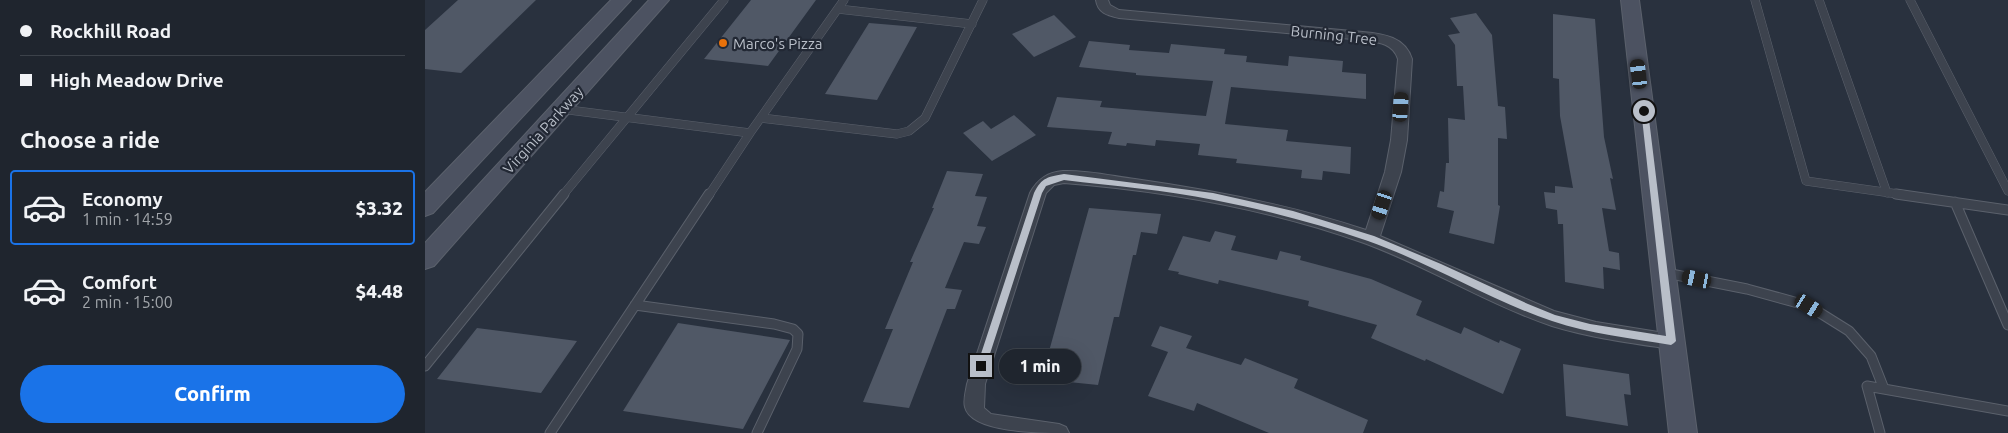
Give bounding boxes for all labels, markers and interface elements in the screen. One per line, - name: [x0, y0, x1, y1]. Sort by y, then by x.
- text: Rockhill Road: [50, 20, 171, 42]
- street label: Burning Tree: [1290, 22, 1378, 48]
- place label: Marco's Pizza: [733, 35, 822, 52]
- marker: Marco's Pizza: [717, 37, 729, 49]
- car: [1629, 58, 1648, 90]
- text: High Meadow Drive: [50, 69, 224, 91]
- street label: Virginia Parkway: [499, 83, 587, 177]
- car: [1392, 92, 1409, 122]
- route start: [1633, 100, 1655, 122]
- text: Choose a ride: [20, 127, 160, 152]
- icon: car: [22, 185, 67, 230]
- text: Economy: [82, 188, 163, 210]
- car: [1370, 188, 1393, 222]
- text: $3.32: [355, 197, 403, 219]
- text: 1 min · 14:59: [82, 210, 173, 228]
- icon: car: [22, 268, 67, 313]
- car: [1680, 269, 1713, 289]
- text: Comfort: [82, 271, 157, 293]
- text: $4.48: [355, 280, 403, 302]
- car: [1792, 292, 1825, 320]
- text: 2 min · 15:00: [82, 293, 173, 311]
- callout: 1 min: [999, 348, 1081, 384]
- route end: [970, 355, 992, 377]
- text: 1 min: [1020, 357, 1060, 375]
- button: Confirm: [20, 365, 405, 423]

